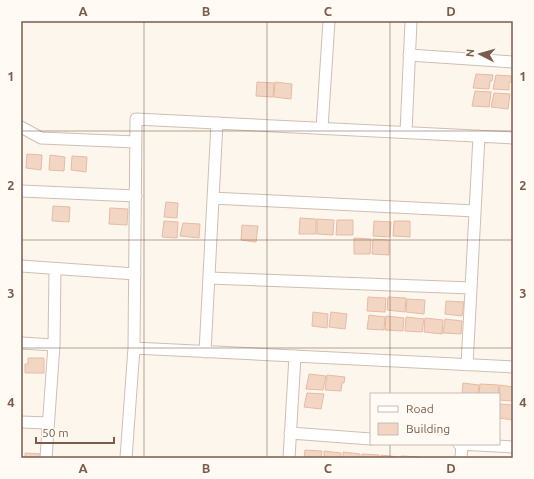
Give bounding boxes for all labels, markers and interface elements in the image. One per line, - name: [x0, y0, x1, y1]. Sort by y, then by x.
- text: A: [78, 4, 88, 18]
- text: B: [202, 4, 211, 18]
- text: C: [324, 4, 333, 18]
- text: D: [446, 4, 456, 18]
- north arrow: [460, 34, 500, 74]
- text: N: [464, 48, 476, 58]
- text: 1: [7, 69, 15, 83]
- text: 1: [519, 69, 527, 83]
- text: 2: [7, 178, 15, 192]
- text: 2: [519, 178, 527, 192]
- text: 3: [7, 286, 15, 300]
- text: 3: [519, 286, 527, 300]
- legend: [370, 393, 500, 445]
- text: 4: [7, 395, 15, 409]
- text: 4: [519, 395, 527, 409]
- text: Road: [406, 402, 434, 415]
- scale bar: [36, 419, 114, 445]
- text: Building: [406, 422, 450, 435]
- text: 50 m: [42, 426, 69, 439]
- text: A: [78, 461, 88, 475]
- text: B: [202, 461, 211, 475]
- text: C: [324, 461, 333, 475]
- text: D: [446, 461, 456, 475]

